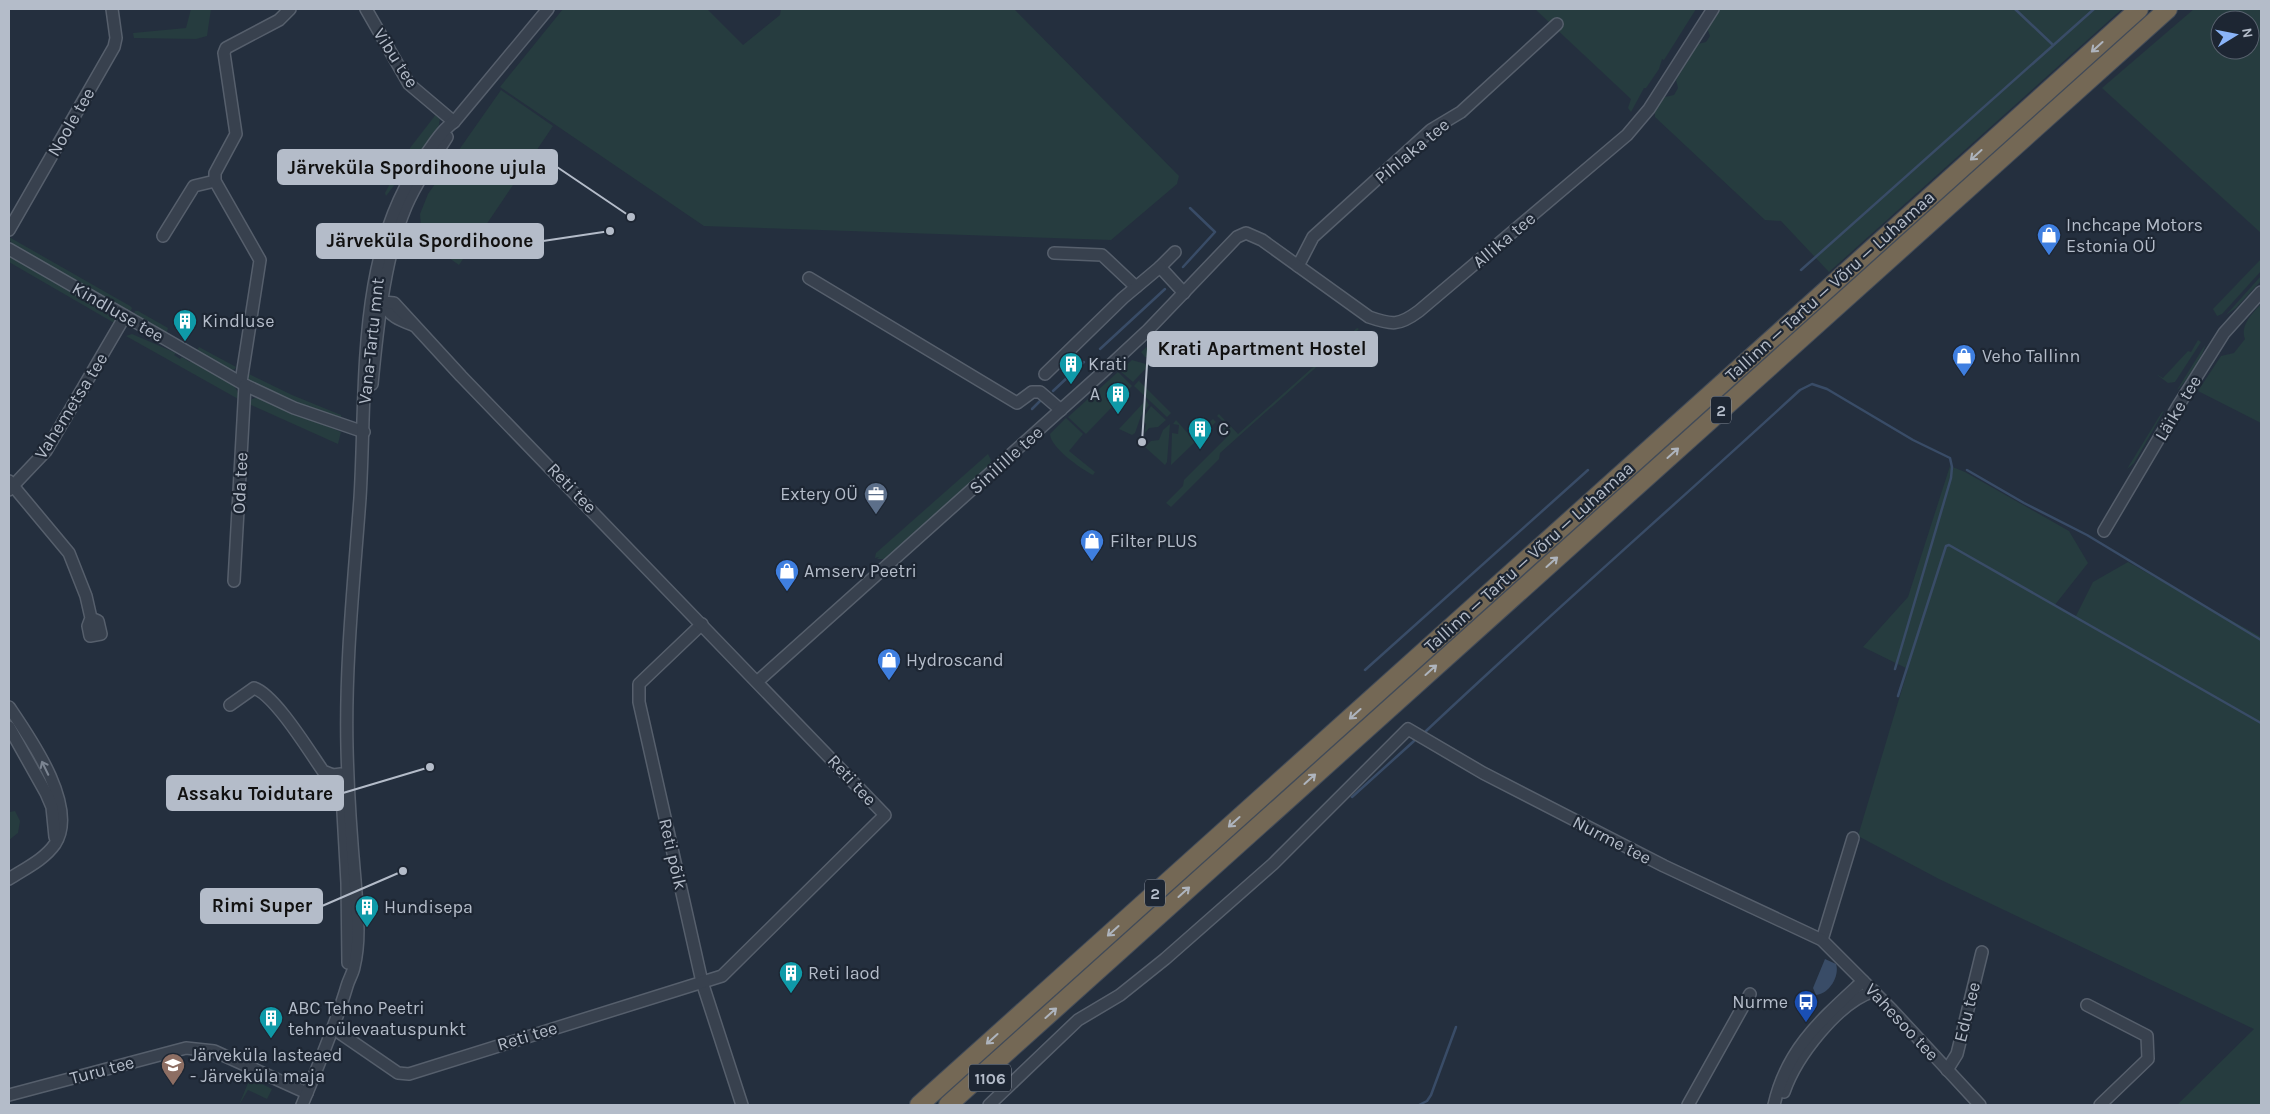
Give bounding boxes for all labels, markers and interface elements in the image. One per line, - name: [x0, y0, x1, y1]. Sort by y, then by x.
- north arrow: [2210, 10, 2260, 60]
- street label: Vibu tee: [369, 24, 423, 92]
- text: N: [2238, 26, 2257, 39]
- one-way arrow: [2091, 41, 2104, 52]
- street label: Noole tee: [43, 84, 99, 160]
- street label: Pihlaka tee: [1370, 113, 1454, 189]
- callout: Järveküla Spordihoone ujula: [278, 150, 557, 184]
- one-way arrow: [1970, 150, 1983, 161]
- text: Järveküla Spordihoone ujula: [288, 157, 546, 179]
- street label: Tallinn — Tartu — Võru — Luhamaa: [1721, 186, 1939, 386]
- street label: Allika tee: [1468, 207, 1540, 273]
- place label: Inchcape Motors Estonia OÜ: [2066, 214, 2203, 257]
- shop icon: Inchcape Motors Estonia OÜ: [2036, 222, 2062, 256]
- callout: Järveküla Spordihoone: [317, 224, 543, 258]
- text: Järveküla Spordihoone: [327, 230, 533, 252]
- street label: Kindluse tee: [68, 277, 168, 347]
- street label: Vana-Tartu mnt: [353, 277, 389, 405]
- building icon: Kindluse: [172, 308, 198, 342]
- place label: Kindluse: [202, 310, 274, 332]
- callout: Krati Apartment Hostel: [1148, 332, 1377, 366]
- text: Krati Apartment Hostel: [1158, 338, 1366, 360]
- shop icon: Veho Tallinn: [1951, 343, 1977, 377]
- place label: Veho Tallinn: [1982, 345, 2080, 367]
- street label: Vahemetsa tee: [30, 349, 112, 463]
- building icon: Krati: [1058, 351, 1084, 385]
- place label: Krati: [1088, 353, 1127, 375]
- street label: Läike tee: [2150, 371, 2206, 445]
- building icon: A: [1105, 381, 1131, 415]
- place label: A: [1090, 383, 1100, 405]
- road number: 2: [1711, 396, 1731, 424]
- building icon: C: [1187, 416, 1213, 450]
- place label: C: [1218, 418, 1229, 440]
- street label: Sinilille tee: [965, 421, 1047, 499]
- one-way arrow: [1666, 447, 1679, 459]
- street label: Oda tee: [227, 452, 253, 514]
- street label: Tallinn — Tartu — Võru — Luhamaa: [1420, 457, 1638, 657]
- street label: Reti tee: [543, 458, 601, 518]
- office icon: Extery OÜ: [863, 481, 889, 515]
- place label: Extery OÜ: [780, 483, 858, 505]
- shop icon: Filter PLUS: [1079, 528, 1105, 562]
- place label: Filter PLUS: [1110, 530, 1198, 552]
- one-way arrow: [1545, 556, 1558, 568]
- shop icon: Amserv Peetri: [774, 558, 800, 592]
- place label: Amserv Peetri: [804, 560, 917, 582]
- shop icon: Hydroscand: [876, 647, 902, 681]
- place label: Hydroscand: [906, 649, 1004, 671]
- one-way arrow: [1425, 665, 1438, 676]
- one-way arrow: [1348, 708, 1361, 720]
- street label: Reti tee: [823, 750, 881, 810]
- one-way arrow: [40, 760, 50, 775]
- one-way arrow: [1304, 773, 1317, 785]
- callout: Assaku Toidutare: [167, 776, 343, 810]
- text: Assaku Toidutare: [177, 783, 333, 805]
- street label: Nurme tee: [1569, 811, 1655, 869]
- street label: Reti põik: [654, 816, 692, 892]
- one-way arrow: [1227, 816, 1240, 828]
- road number: 2: [1145, 880, 1165, 906]
- one-way arrow: [1178, 886, 1191, 898]
- callout: Rimi Super: [201, 889, 322, 923]
- building icon: Hundisepa: [354, 894, 380, 928]
- text: Rimi Super: [212, 895, 313, 917]
- place label: Hundisepa: [384, 896, 473, 918]
- one-way arrow: [1106, 925, 1119, 937]
- building icon: Reti laod: [778, 960, 804, 994]
- place label: Reti laod: [808, 962, 880, 984]
- street label: Vahesoo tee: [1860, 979, 1944, 1065]
- street label: Edu tee: [1949, 980, 1985, 1044]
- bus stop icon: Nurme: [1793, 989, 1819, 1023]
- place label: Nurme: [1732, 991, 1788, 1013]
- place label: ABC Tehno Peetri tehnoülevaatuspunkt: [288, 997, 466, 1040]
- building icon: ABC Tehno Peetri tehnoülevaatuspunkt: [258, 1005, 284, 1039]
- one-way arrow: [1044, 1007, 1057, 1019]
- street label: Reti tee: [494, 1016, 560, 1056]
- one-way arrow: [985, 1034, 998, 1045]
- place label: Järveküla lasteaed - Järveküla maja: [190, 1044, 342, 1087]
- street label: Turu tee: [67, 1051, 137, 1089]
- school or university icon: Järveküla lasteaed - Järveküla maja: [160, 1052, 186, 1086]
- road number: 1106: [969, 1064, 1011, 1092]

